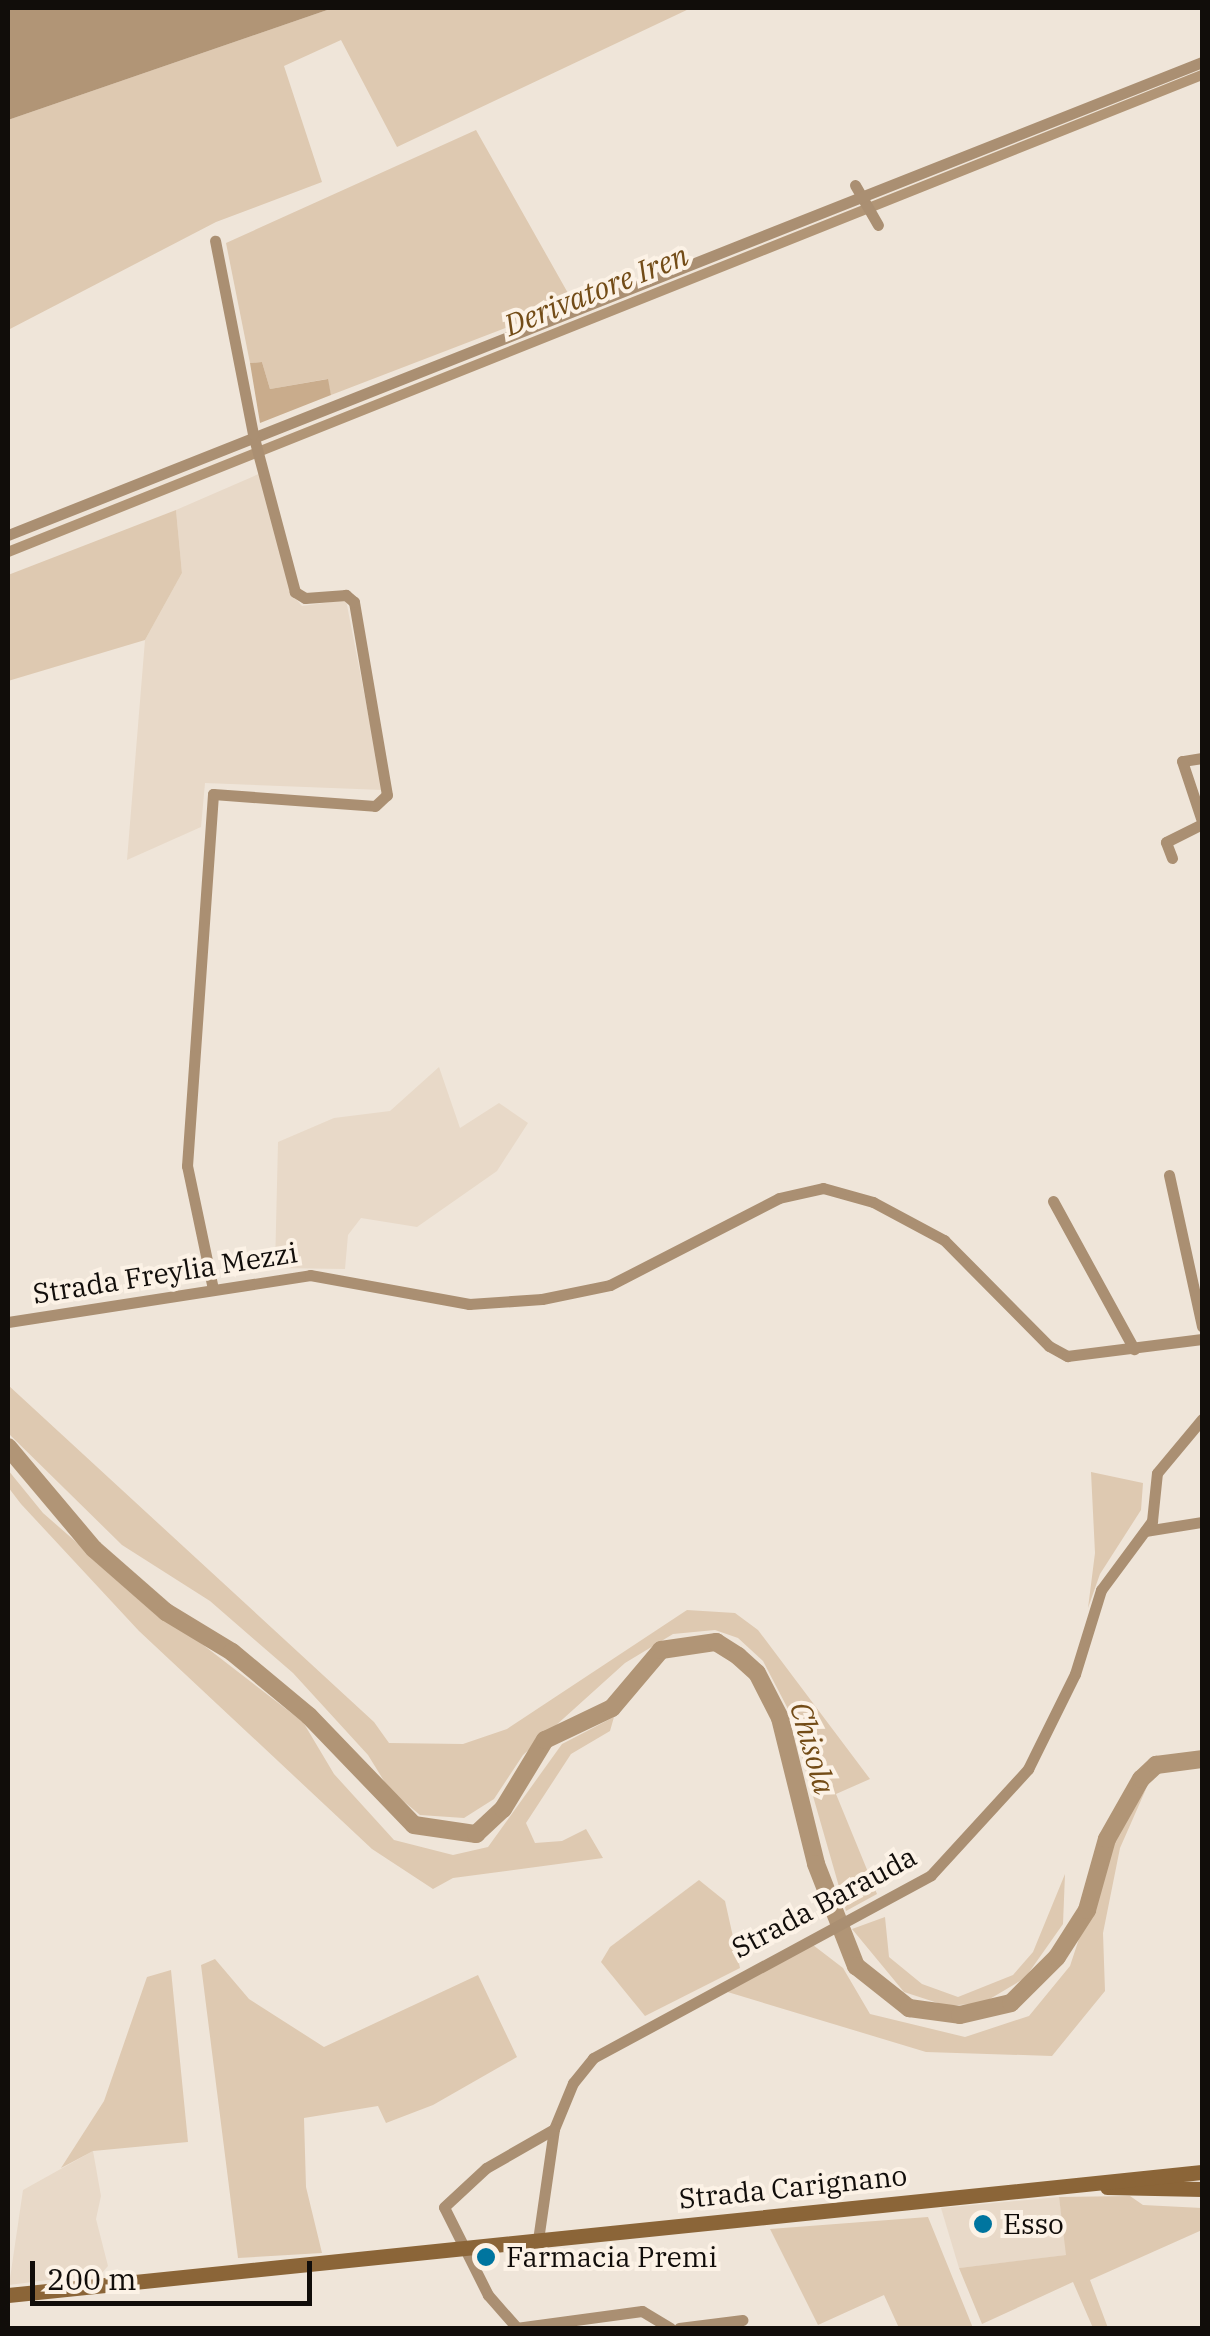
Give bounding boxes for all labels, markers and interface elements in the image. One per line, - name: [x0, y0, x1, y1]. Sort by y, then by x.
- water label: Derivatore Iren: [499, 237, 693, 343]
- street label: Strada Freylia Mezzi: [30, 1235, 300, 1311]
- water label: Chisola: [783, 1698, 843, 1798]
- street label: Strada Barauda: [726, 1839, 922, 1965]
- street label: Strada Carignano: [677, 2158, 909, 2216]
- place label: Esso: [1003, 2207, 1064, 2241]
- marker: Esso: [972, 2213, 994, 2235]
- place label: Farmacia Premi: [506, 2240, 717, 2274]
- scale bar: [35, 2241, 318, 2303]
- marker: Farmacia Premi: [475, 2246, 497, 2268]
- text: 200 m: [47, 2259, 137, 2298]

